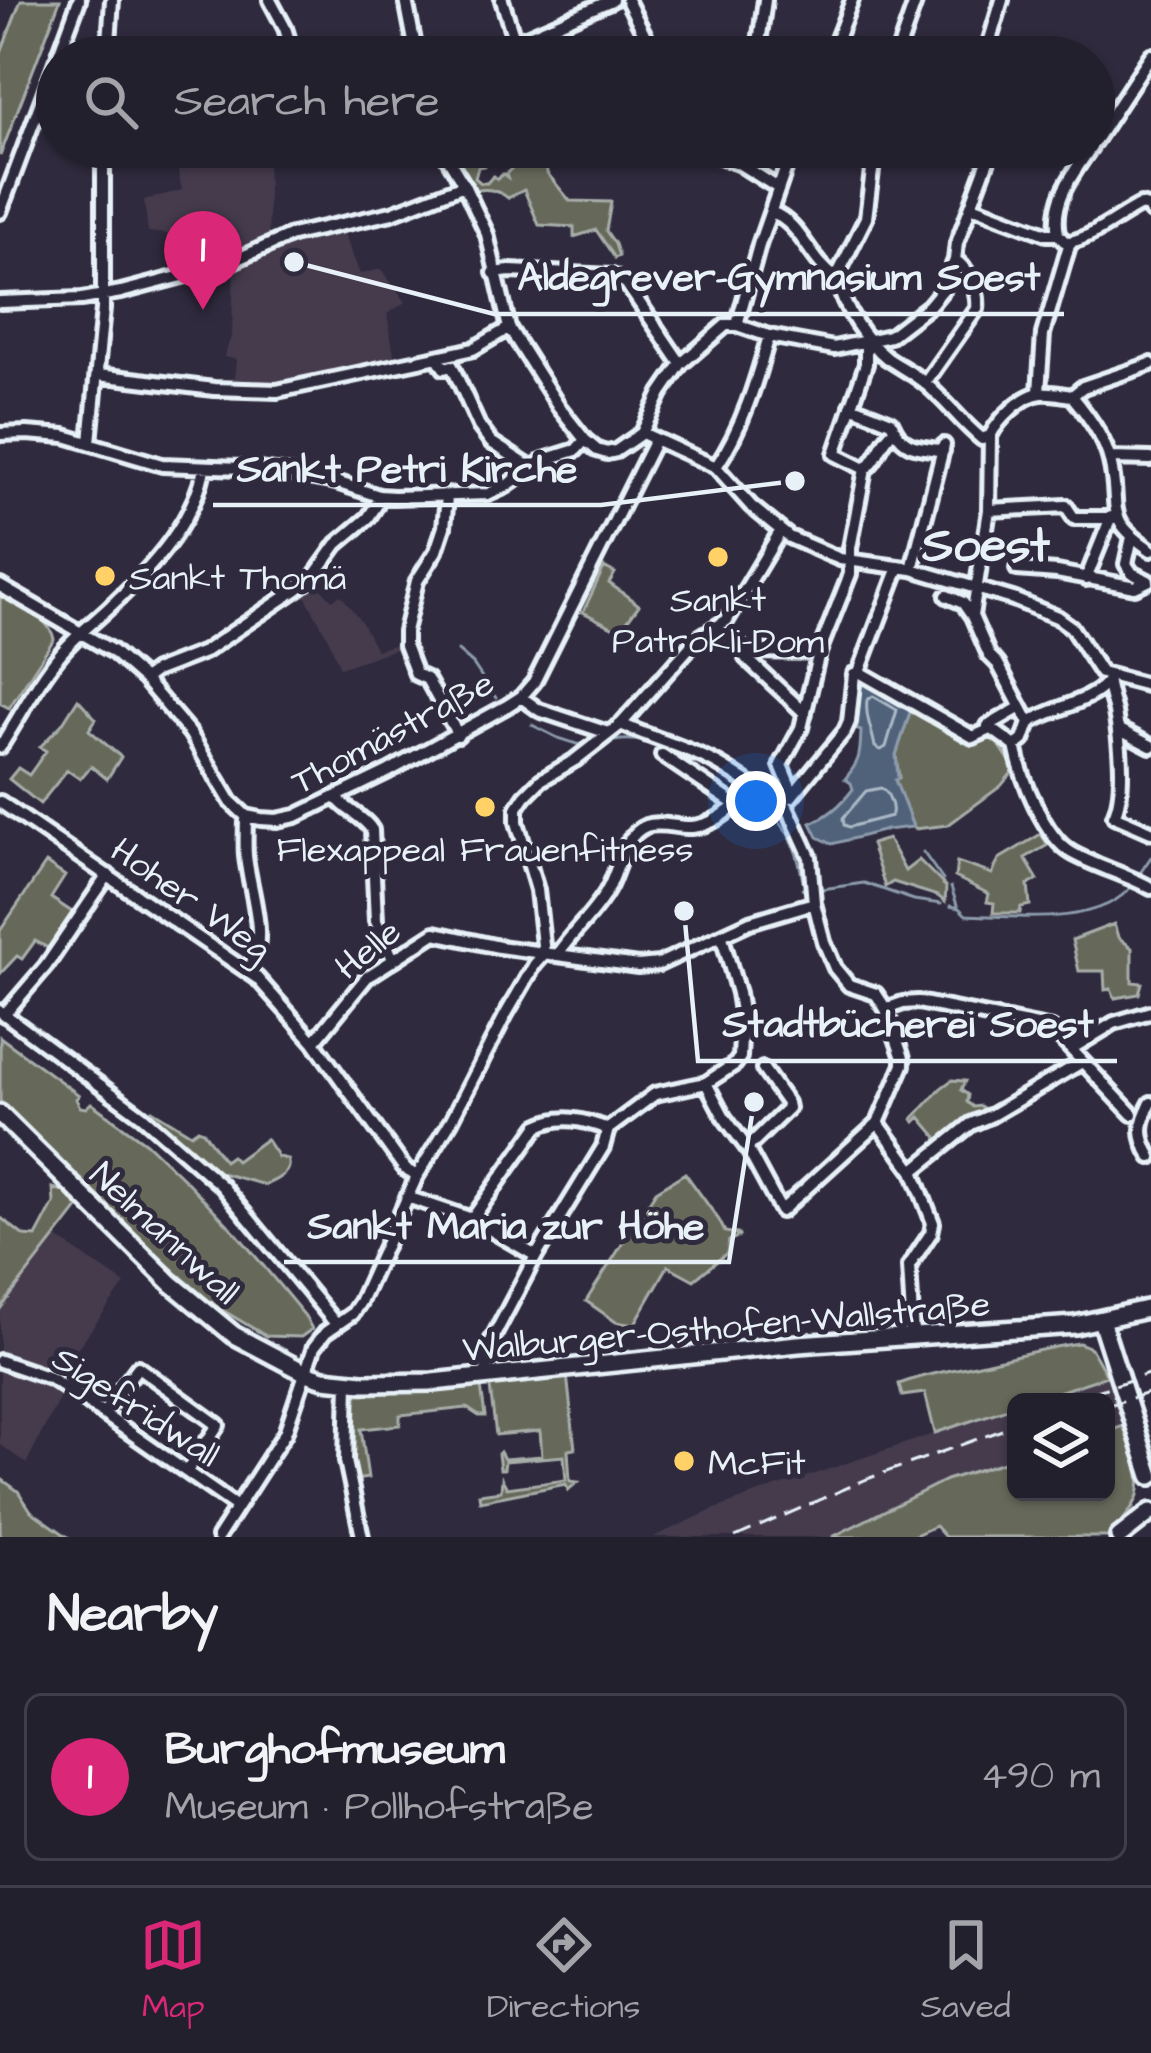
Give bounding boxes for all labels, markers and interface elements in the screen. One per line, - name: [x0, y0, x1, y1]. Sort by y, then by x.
- search box: [36, 36, 1115, 168]
- icon: search: [78, 69, 144, 135]
- text: Search here: [174, 71, 440, 133]
- pin: 1: [164, 211, 242, 310]
- callout: Aldegrever-Gymnasium Soest: [494, 239, 1064, 314]
- text: Aldegrever-Gymnasium Soest: [518, 252, 1041, 308]
- callout: Sankt Petri Kirche: [213, 430, 601, 505]
- text: Sankt Petri Kirche: [236, 444, 577, 498]
- district label: Soest: [921, 514, 1050, 580]
- marker: Sankt Patrokli-Dom: [705, 544, 731, 570]
- place label: Sankt Thomä: [129, 553, 346, 604]
- marker: Sankt Thomä: [92, 563, 118, 589]
- place label: Sankt Patrokli-Dom: [612, 575, 824, 667]
- street label: Thomästraße: [283, 658, 503, 808]
- your location: [726, 771, 786, 831]
- marker: Flexappeal Frauenfitness: [472, 794, 498, 820]
- place label: Flexappeal Frauenfitness: [276, 825, 694, 876]
- street label: Hoher Weg: [99, 826, 281, 975]
- street label: Helle: [325, 907, 413, 992]
- callout: Stadtbücherei Soest: [698, 986, 1117, 1061]
- text: Stadtbücherei Soest: [722, 999, 1094, 1053]
- street label: Nelmannwall: [78, 1151, 251, 1317]
- callout: Sankt Maria zur Höhe: [284, 1187, 729, 1262]
- text: Sankt Maria zur Höhe: [307, 1201, 704, 1255]
- street label: Walburger-Osthofen-Wallstraße: [460, 1279, 992, 1377]
- street label: Sigefridwall: [41, 1334, 229, 1481]
- map controls: [1007, 1393, 1115, 1501]
- button: layers: [1007, 1393, 1115, 1501]
- place label: McFit: [708, 1438, 806, 1489]
- marker: McFit: [671, 1448, 697, 1474]
- text: Nearby: [48, 1580, 218, 1651]
- text: Burghofmuseum: [165, 1719, 505, 1781]
- text: 1: [88, 1750, 93, 1804]
- text: 490 m: [981, 1750, 1100, 1804]
- text: Museum · Pollhofstraße: [165, 1781, 594, 1835]
- tab: Map: [140, 1912, 206, 2030]
- tab: Directions: [487, 1912, 640, 2030]
- tab: Saved: [921, 1912, 1011, 2030]

